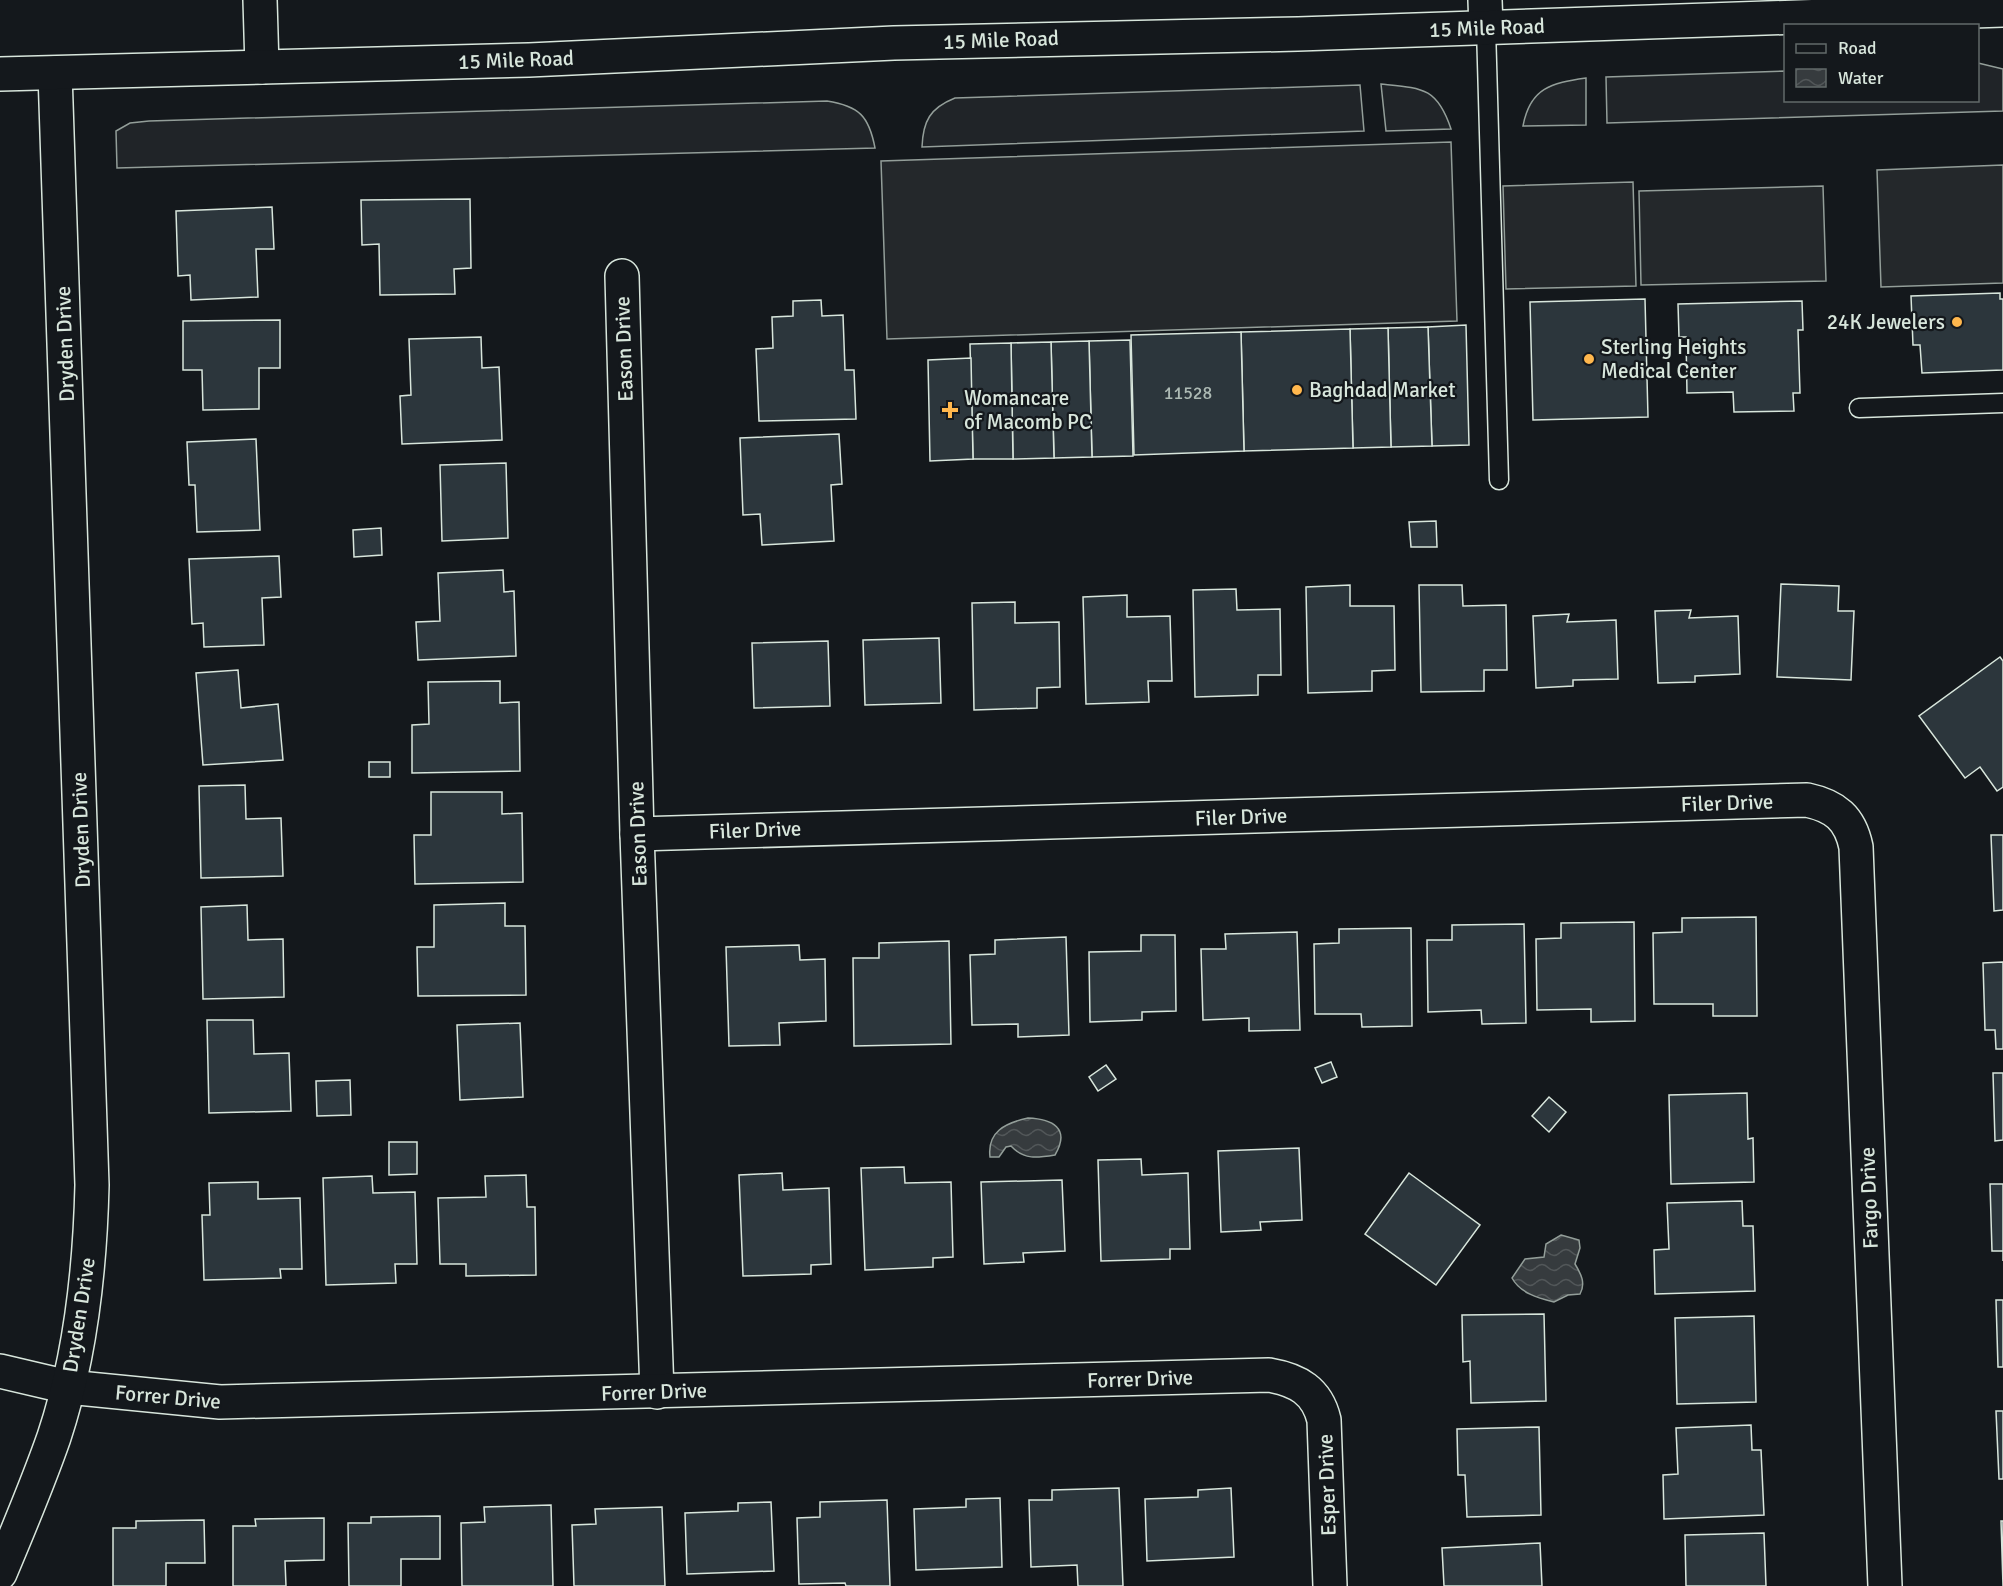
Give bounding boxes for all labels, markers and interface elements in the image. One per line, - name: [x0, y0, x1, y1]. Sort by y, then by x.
- street label: 15 Mile Road: [1429, 13, 1545, 43]
- legend: [1784, 24, 1979, 102]
- street label: 15 Mile Road: [943, 25, 1059, 55]
- text: Road: [1838, 37, 1877, 59]
- street label: 15 Mile Road: [458, 45, 574, 75]
- text: Water: [1838, 67, 1884, 89]
- street label: Dryden Drive: [50, 285, 80, 403]
- street label: Eason Drive: [609, 296, 639, 402]
- place label: 24K Jewelers: [1827, 309, 1945, 335]
- marker: 24K Jewelers: [1950, 315, 1964, 329]
- place label: Sterling Heights Medical Center: [1601, 334, 1746, 384]
- marker: Sterling Heights Medical Center: [1582, 352, 1596, 366]
- place label: Baghdad Market: [1309, 377, 1456, 403]
- house number: 11528: [1164, 382, 1212, 404]
- marker: Baghdad Market: [1290, 383, 1304, 397]
- place label: Womancare of Macomb PC: [964, 385, 1092, 435]
- marker: Womancare of Macomb PC: [941, 401, 959, 419]
- street label: Dryden Drive: [66, 771, 96, 889]
- street label: Eason Drive: [623, 781, 653, 887]
- street label: Filer Drive: [1680, 788, 1774, 818]
- street label: Filer Drive: [1194, 802, 1288, 832]
- street label: Filer Drive: [708, 815, 802, 845]
- street label: Fargo Drive: [1854, 1147, 1884, 1249]
- street label: Dryden Drive: [57, 1256, 101, 1374]
- street label: Forrer Drive: [1086, 1364, 1194, 1394]
- street label: Forrer Drive: [600, 1377, 708, 1407]
- street label: Forrer Drive: [114, 1379, 222, 1415]
- street label: Esper Drive: [1312, 1434, 1342, 1536]

